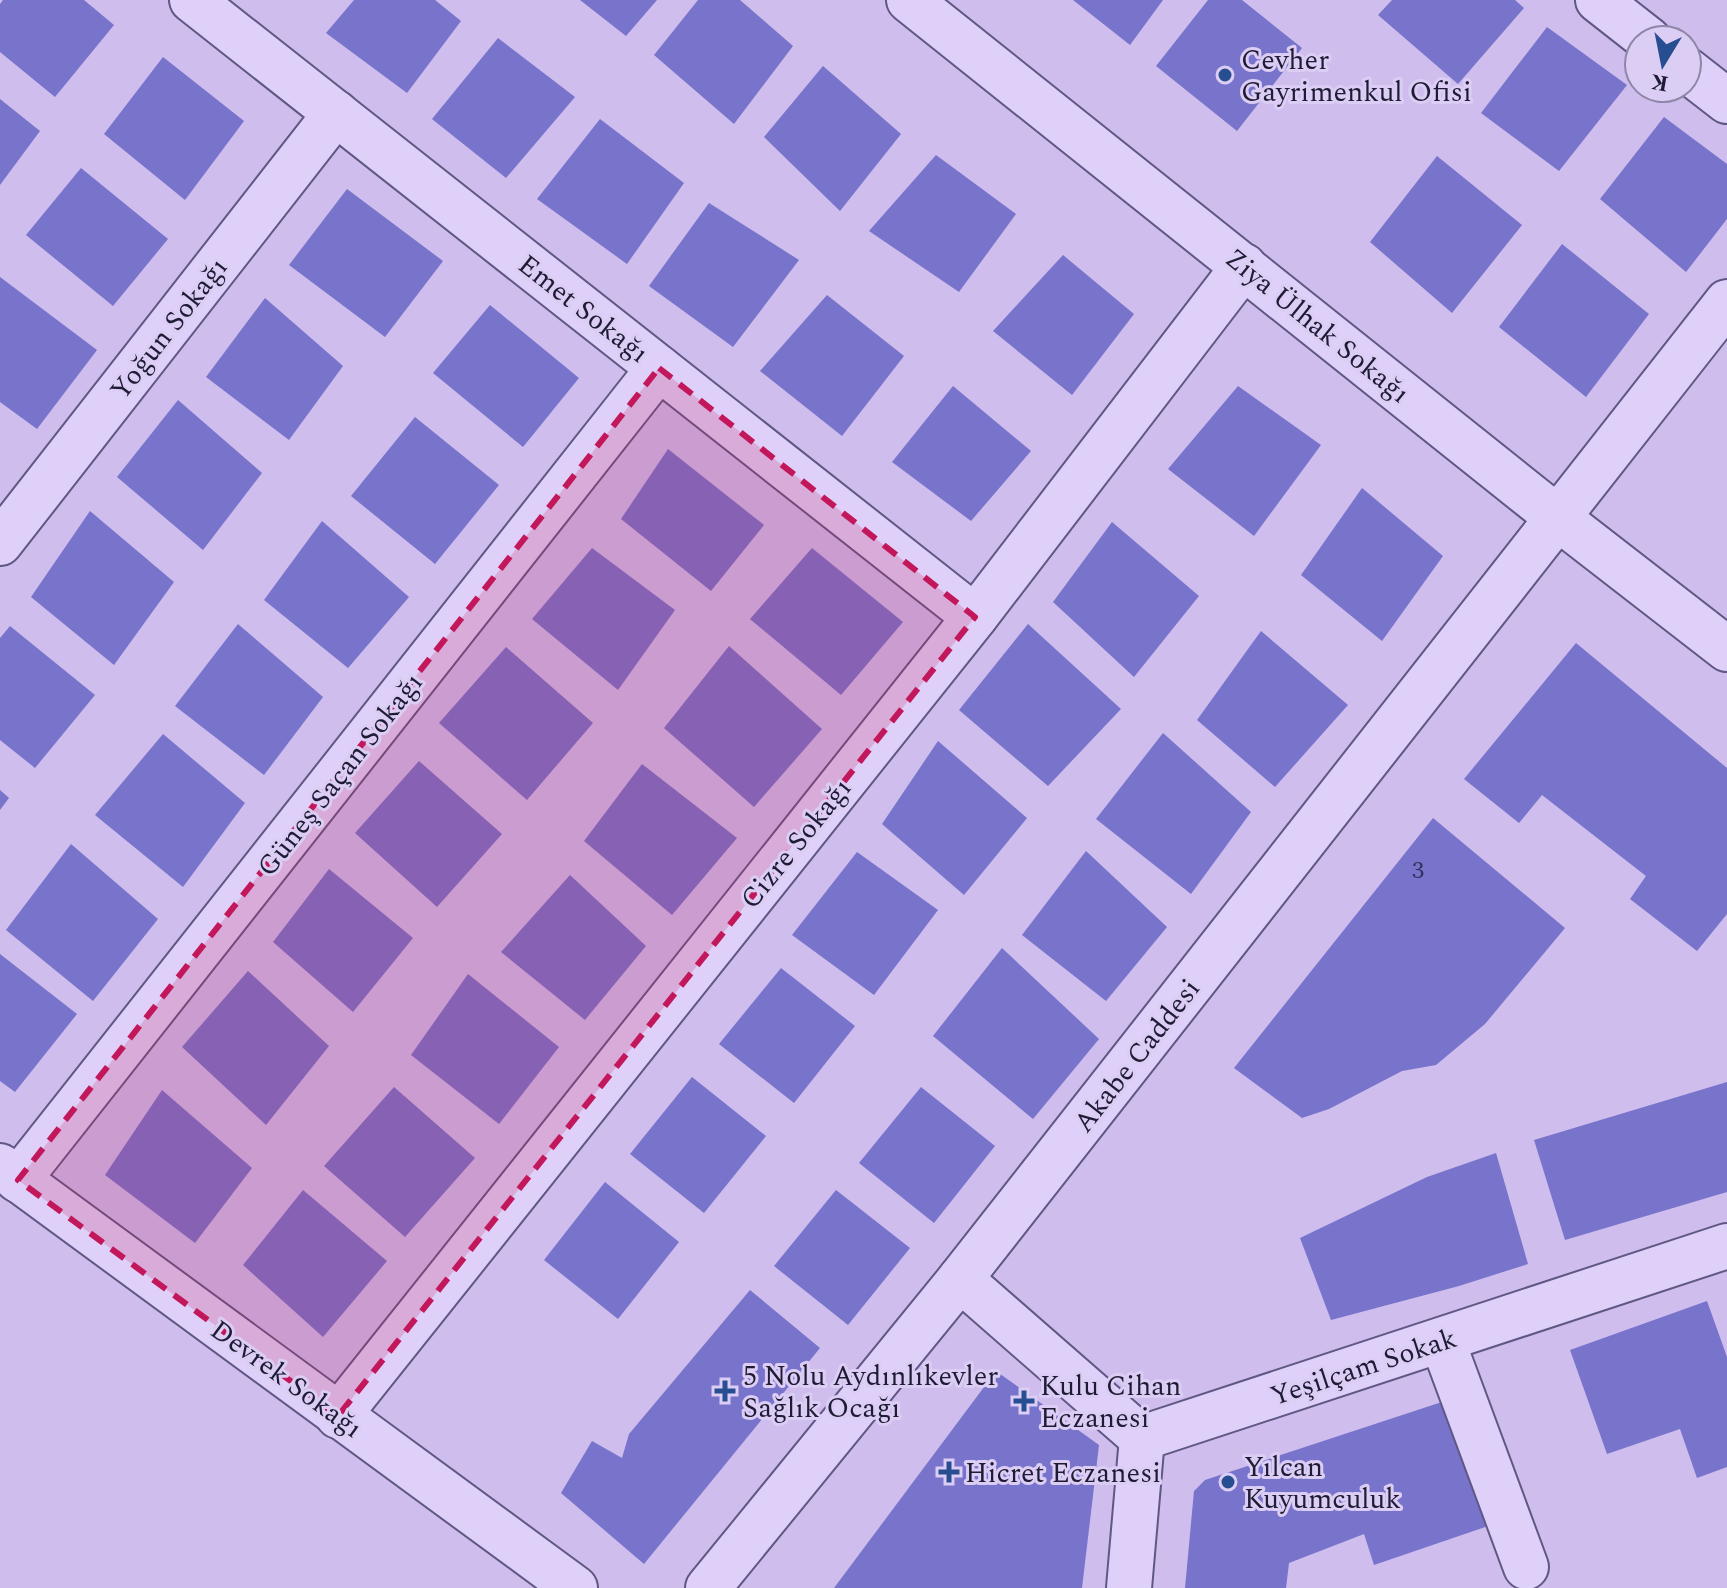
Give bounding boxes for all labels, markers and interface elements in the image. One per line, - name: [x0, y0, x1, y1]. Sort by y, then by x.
- north arrow: [1623, 24, 1703, 104]
- place label: Cevher Gayrimenkul Ofisi: [1241, 39, 1472, 114]
- text: K: [1649, 64, 1671, 100]
- marker: Cevher Gayrimenkul Ofisi: [1216, 66, 1234, 84]
- street label: Ziya Ülhak Sokağı: [1215, 238, 1419, 414]
- street label: Emet Sokağı: [508, 244, 658, 374]
- street label: Yoğun Sokağı: [100, 248, 239, 410]
- street label: Güneş Saçan Sokağı: [247, 664, 434, 886]
- street label: Cizre Sokağı: [730, 769, 862, 919]
- house number: 3: [1412, 853, 1424, 889]
- street label: Akabe Caddesi: [1063, 970, 1211, 1142]
- street label: Devrek Sokağı: [201, 1309, 371, 1449]
- street label: Yeşilçam Sokak: [1265, 1317, 1462, 1418]
- place label: 5 Nolu Aydınlıkevler Sağlık Ocağı: [743, 1355, 998, 1430]
- place label: Kulu Cihan Eczanesi: [1040, 1365, 1181, 1440]
- marker: 5 Nolu Aydınlıkevler Sağlık Ocağı: [714, 1380, 736, 1402]
- marker: Kulu Cihan Eczanesi: [1015, 1392, 1033, 1410]
- place label: Yılcan Kuyumculuk: [1244, 1446, 1401, 1521]
- place label: Hicret Eczanesi: [965, 1452, 1161, 1495]
- marker: Hicret Eczanesi: [940, 1463, 958, 1481]
- marker: Yılcan Kuyumculuk: [1219, 1473, 1237, 1491]

